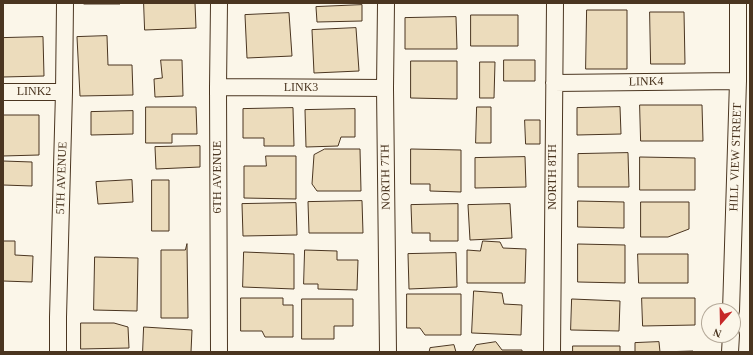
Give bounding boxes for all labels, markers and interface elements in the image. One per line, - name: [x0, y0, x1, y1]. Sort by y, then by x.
- street label: LINK4: [629, 74, 663, 90]
- street label: LINK3: [284, 81, 318, 95]
- street label: LINK2: [17, 85, 51, 99]
- street label: HILL VIEW STREET: [727, 102, 745, 212]
- street label: 5TH AVENUE: [54, 141, 70, 215]
- street label: 6TH AVENUE: [211, 141, 225, 213]
- street label: NORTH 7TH: [378, 144, 394, 210]
- street label: NORTH 8TH: [546, 144, 560, 210]
- north arrow: [701, 303, 741, 343]
- text: N: [711, 326, 723, 340]

